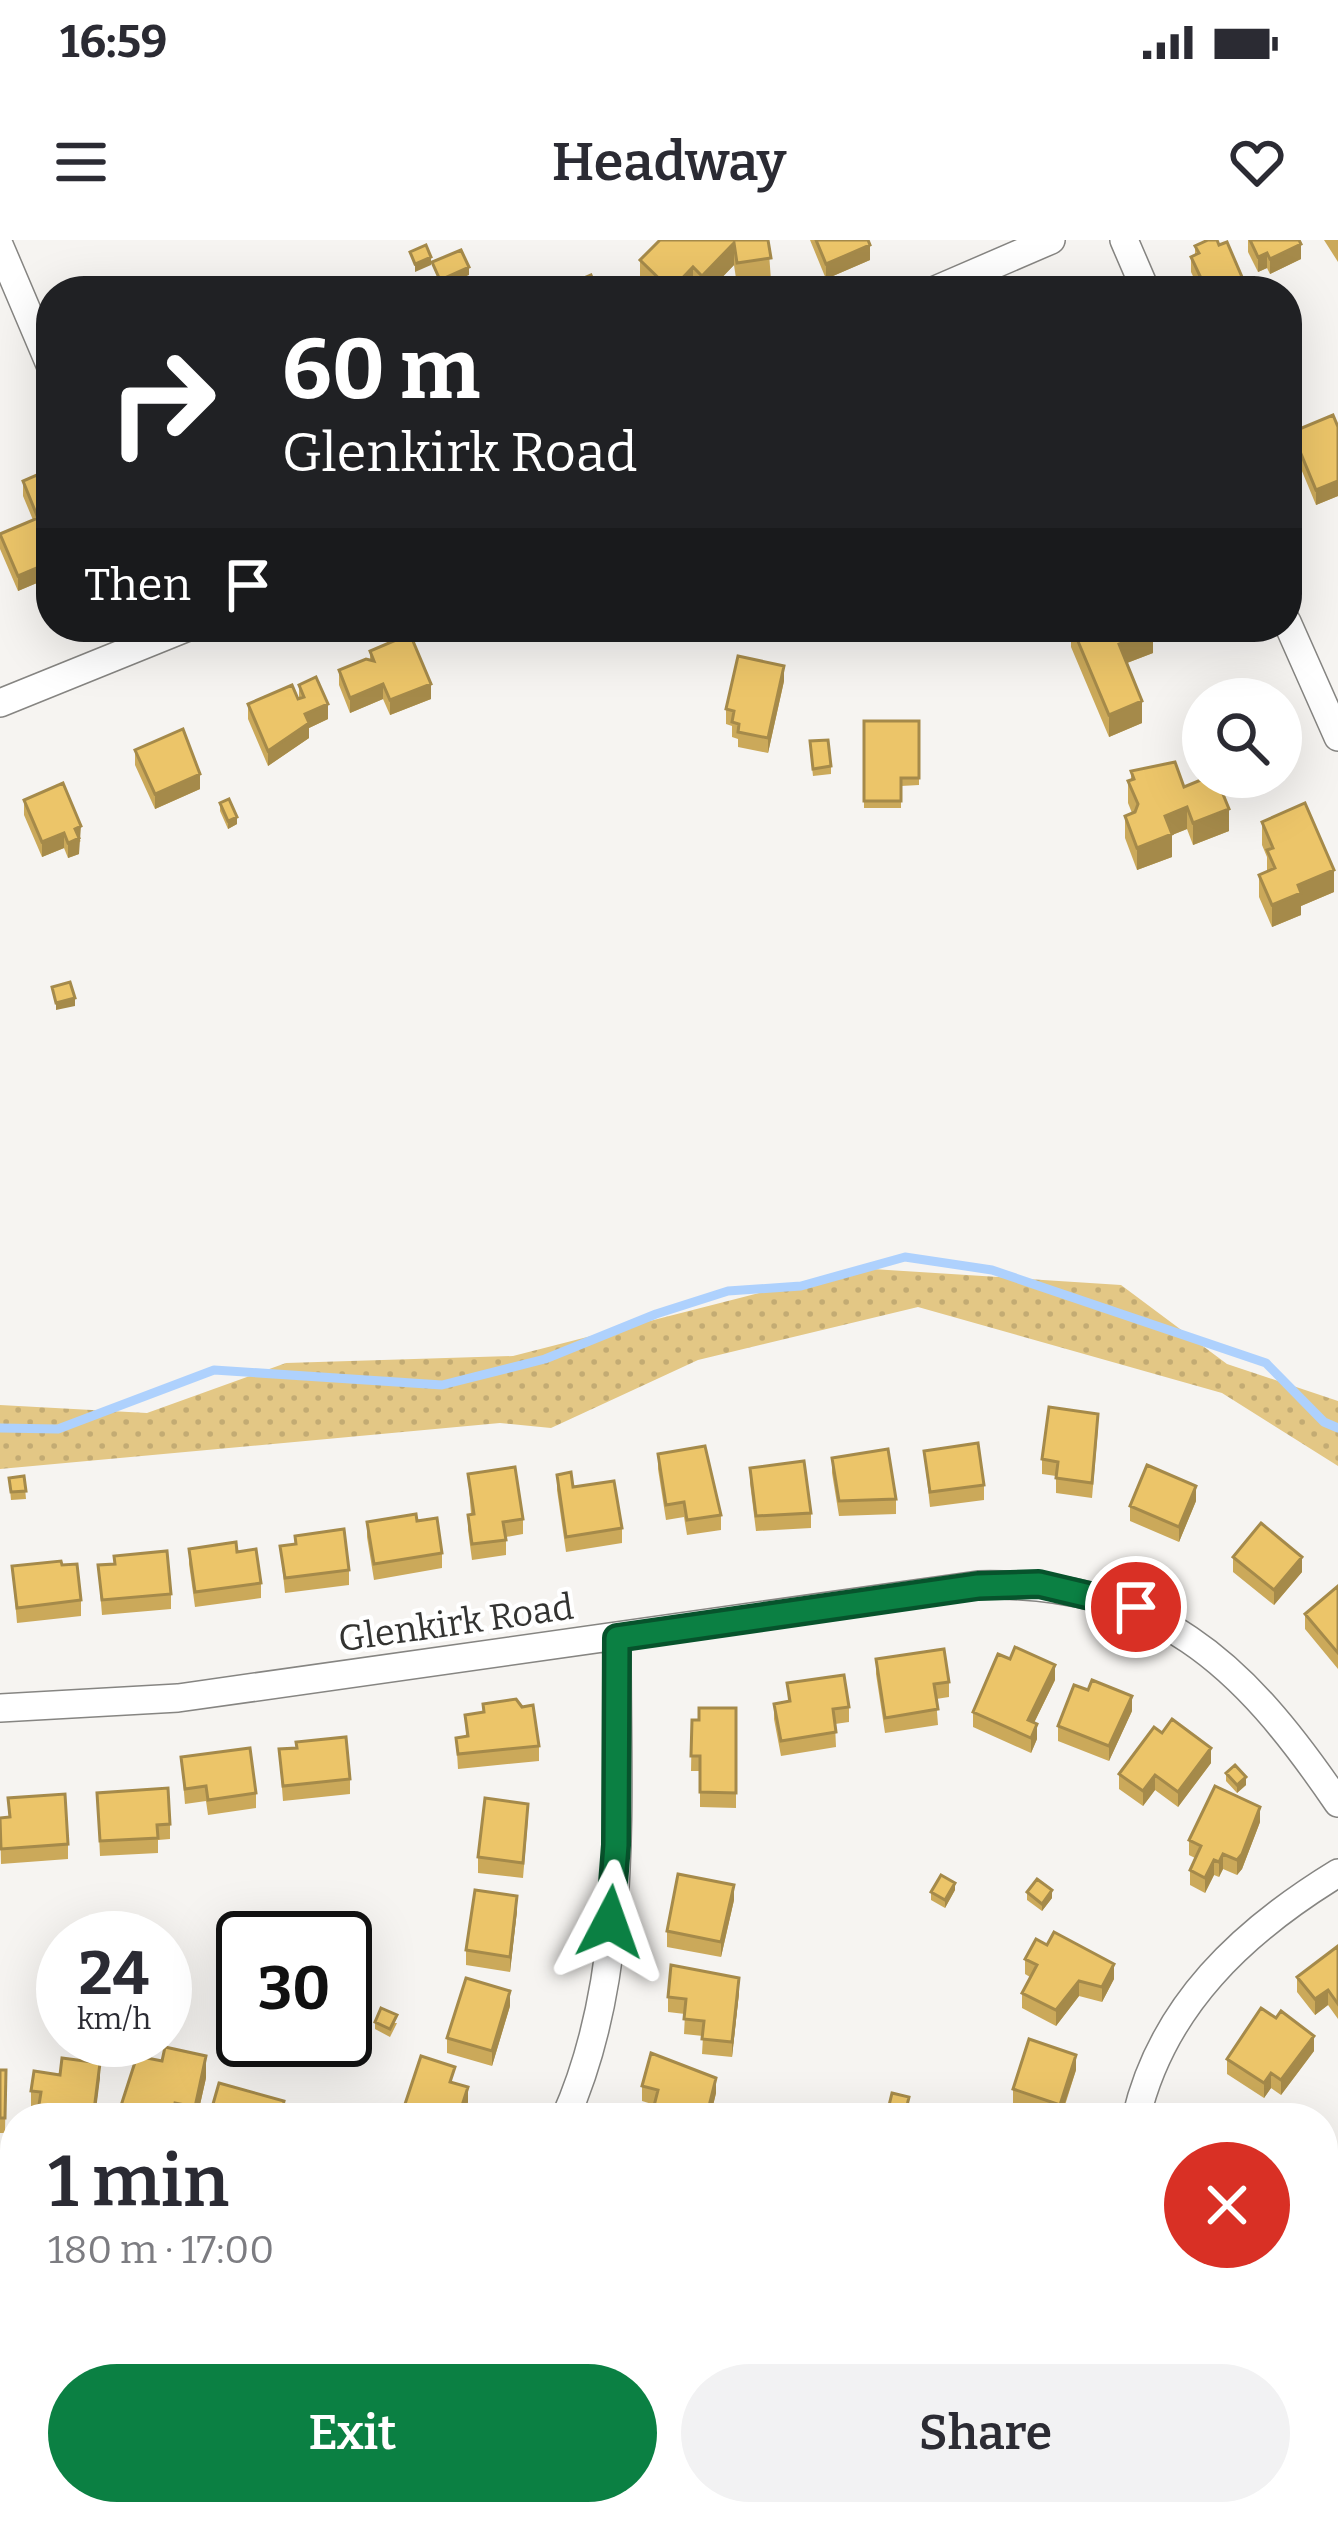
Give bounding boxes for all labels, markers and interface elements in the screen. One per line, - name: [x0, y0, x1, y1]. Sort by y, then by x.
- text: 16:59: [60, 15, 167, 69]
- icon: menu: [48, 129, 114, 195]
- icon: heart: [1224, 129, 1290, 195]
- text: Headway: [552, 130, 786, 194]
- text: 60 m: [282, 319, 480, 420]
- icon: right: [84, 324, 240, 480]
- text: Glenkirk Road: [282, 421, 637, 485]
- icon: arrive: [215, 552, 281, 618]
- text: Then: [84, 558, 191, 612]
- map controls: [1182, 678, 1302, 798]
- button: search: [1182, 678, 1302, 798]
- pin: [1085, 1556, 1187, 1658]
- icon: arrive: [1103, 1574, 1169, 1640]
- street label: Glenkirk Road: [336, 1585, 576, 1661]
- position arrow: [547, 1859, 673, 1985]
- speed limit sign: 30: [216, 1911, 372, 2067]
- text: 24: [79, 1938, 149, 2010]
- text: km/h: [77, 2001, 151, 2037]
- text: 1 min: [48, 2139, 229, 2225]
- button: close: [1164, 2142, 1290, 2268]
- text: 180 m · 17:00: [48, 2227, 274, 2273]
- button: Exit: [48, 2364, 657, 2502]
- button: Share: [681, 2364, 1290, 2502]

